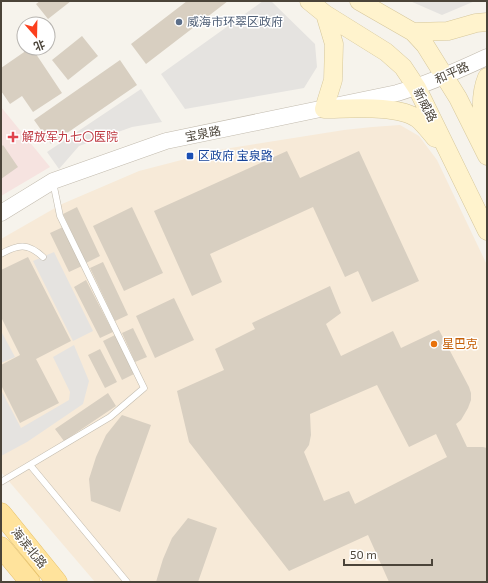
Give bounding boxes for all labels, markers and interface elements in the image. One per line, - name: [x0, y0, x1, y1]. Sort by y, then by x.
- place label: 威海市环翠区政府: [187, 14, 283, 28]
- north arrow: [16, 16, 56, 56]
- marker: 威海市环翠区政府: [174, 17, 184, 27]
- text: 北: [32, 38, 47, 54]
- street label: 和平路: [432, 58, 471, 86]
- street label: 新威路: [411, 85, 440, 124]
- street label: 宝泉路: [184, 123, 222, 143]
- place label: 解放军九七〇医院: [22, 129, 118, 143]
- marker: 解放军九七〇医院: [7, 131, 19, 143]
- place label: 区政府 宝泉路: [198, 148, 273, 162]
- marker: 区政府 宝泉路: [185, 151, 195, 161]
- place label: 星巴克: [442, 336, 478, 350]
- marker: 星巴克: [429, 339, 439, 349]
- street label: 海滨北路: [9, 524, 50, 570]
- scale bar: [344, 541, 432, 567]
- text: 50 m: [350, 547, 377, 561]

